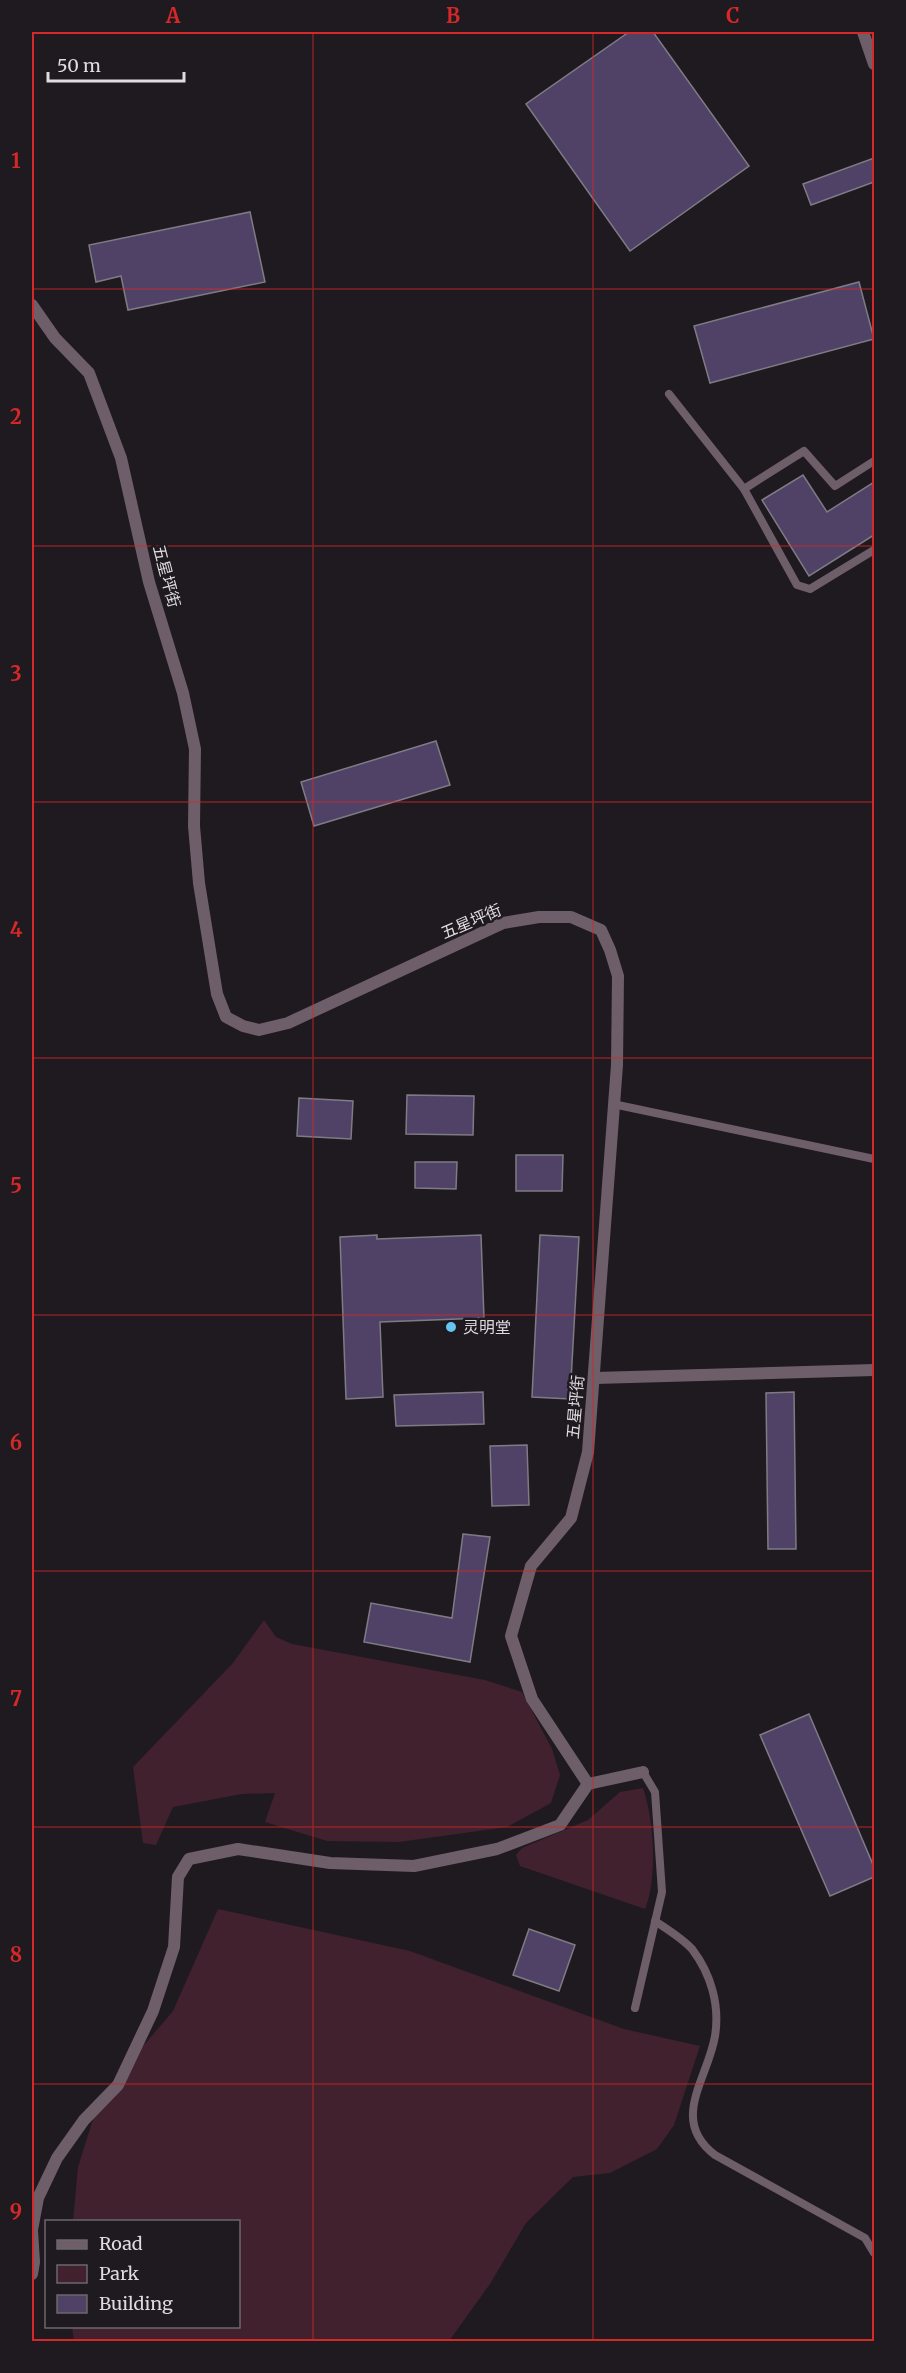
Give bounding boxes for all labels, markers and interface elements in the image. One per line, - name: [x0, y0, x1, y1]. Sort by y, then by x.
- text: A: [165, 3, 181, 28]
- text: B: [446, 3, 460, 28]
- text: C: [726, 3, 740, 28]
- scale bar: [48, 45, 184, 83]
- text: 50 m: [57, 54, 101, 77]
- text: 1: [11, 148, 21, 173]
- text: 2: [10, 404, 22, 429]
- street label: 五星坪街: [149, 542, 185, 610]
- text: 3: [10, 661, 22, 686]
- street label: 五星坪街: [438, 899, 504, 943]
- text: 4: [10, 917, 23, 942]
- text: 5: [10, 1173, 22, 1198]
- place label: 灵明堂: [463, 1317, 511, 1337]
- marker: 灵明堂: [444, 1320, 458, 1334]
- street label: 五星坪街: [562, 1374, 588, 1440]
- text: 6: [10, 1430, 22, 1455]
- text: 7: [10, 1686, 22, 1711]
- text: 8: [10, 1942, 22, 1967]
- text: 9: [10, 2199, 22, 2224]
- legend: [45, 2220, 240, 2328]
- text: Road: [99, 2232, 143, 2255]
- text: Park: [99, 2262, 140, 2285]
- text: Building: [99, 2292, 173, 2315]

